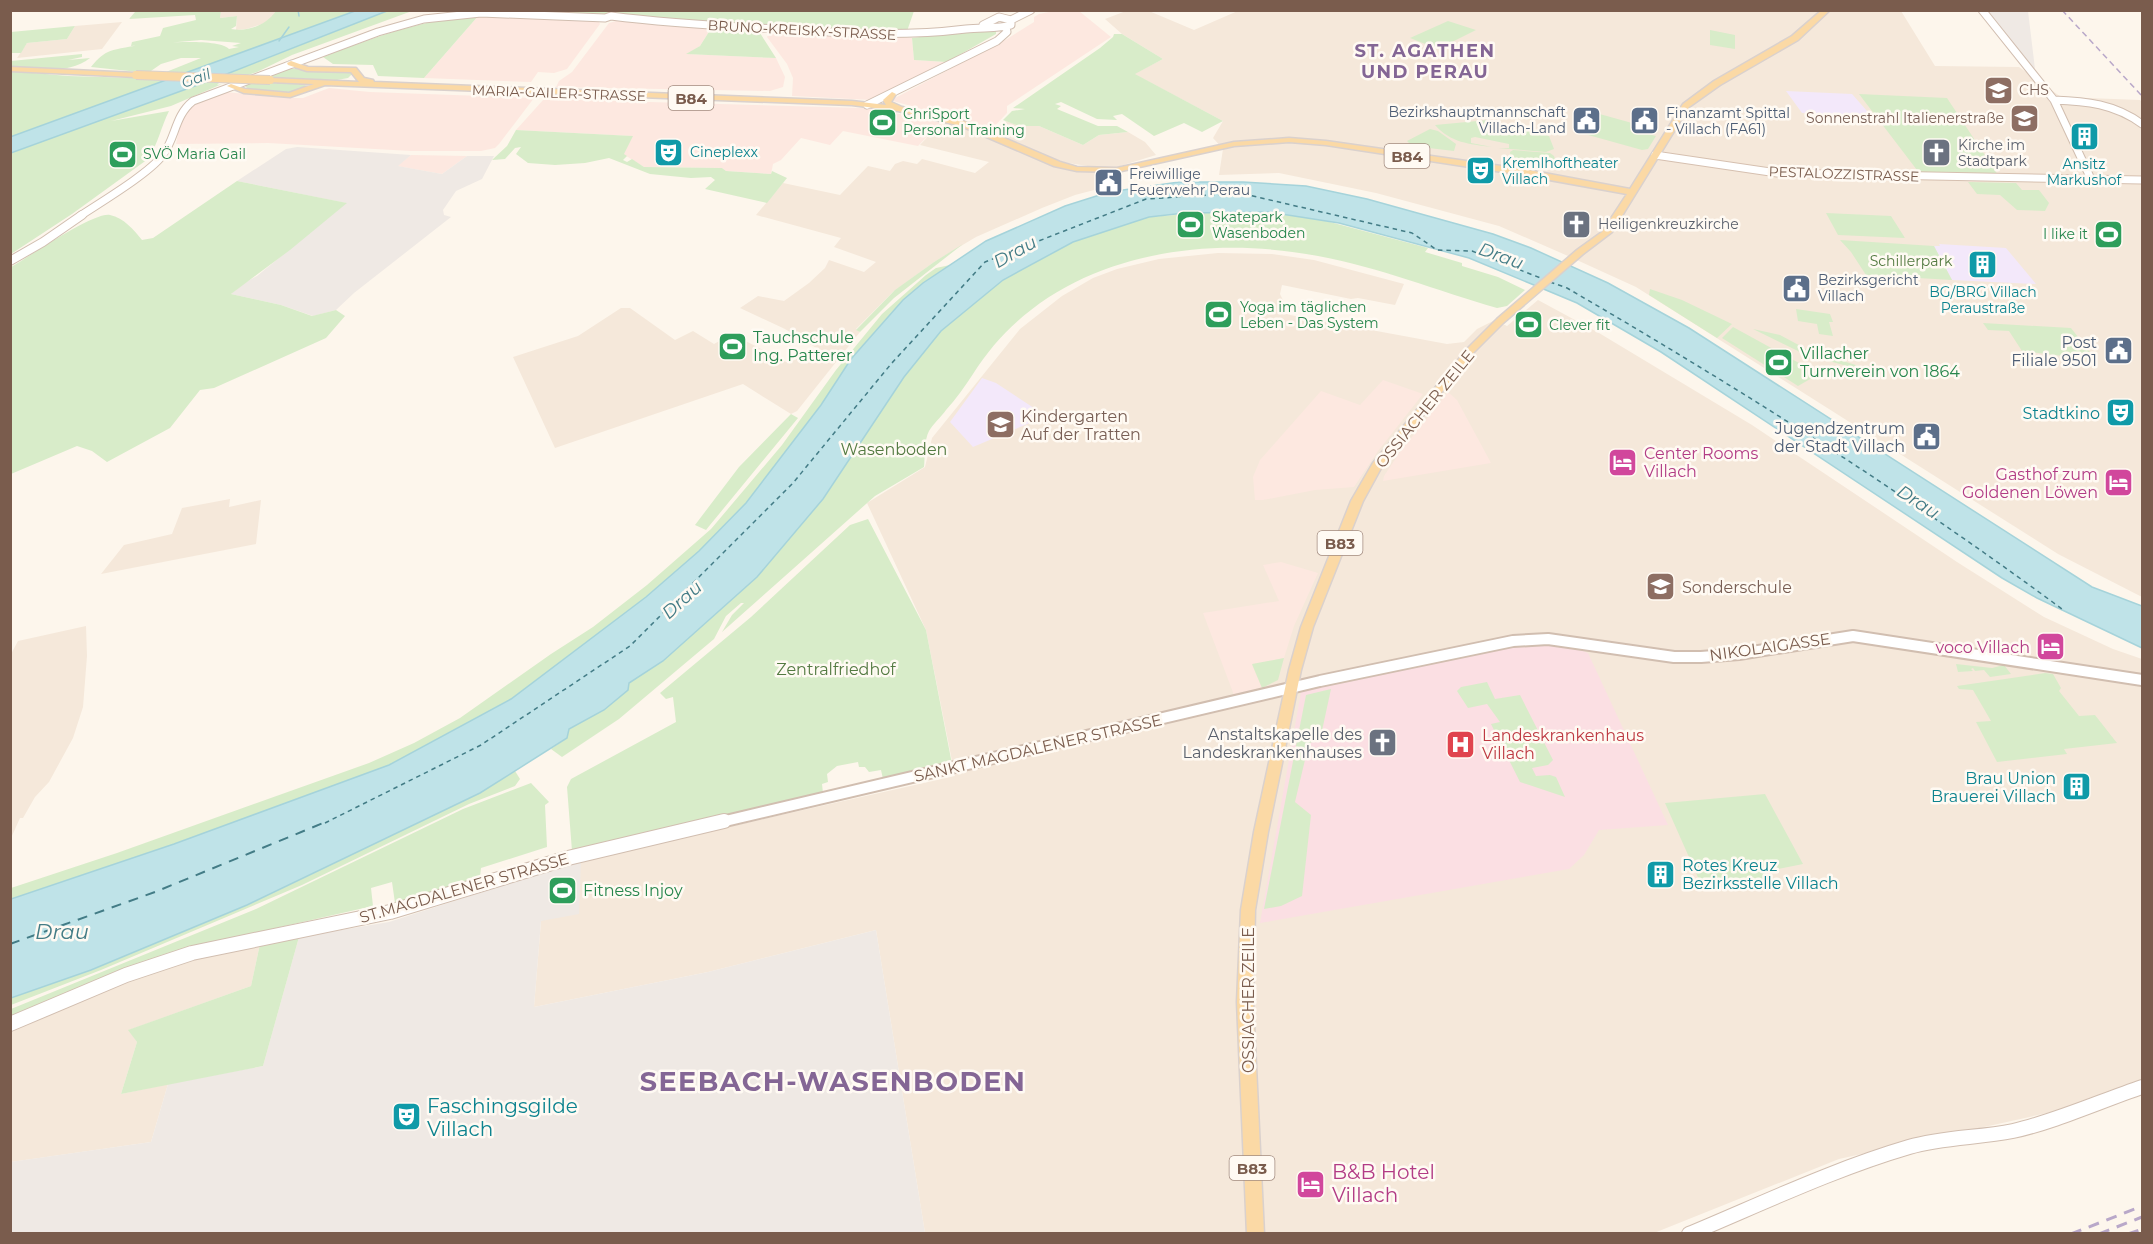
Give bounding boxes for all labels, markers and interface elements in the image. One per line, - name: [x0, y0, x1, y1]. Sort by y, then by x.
- street label: BRUNO-KREISKY-STRASSE: [707, 16, 897, 44]
- district label: ST. AGATHEN UND PERAU: [1354, 40, 1496, 83]
- water label: Gail: [179, 64, 213, 92]
- school or university icon: CHS: [1982, 74, 2014, 106]
- street label: MARIA-GAILER-STRASSE: [472, 81, 646, 105]
- place label: CHS: [2019, 81, 2049, 99]
- road number: B84: [668, 86, 714, 110]
- school or university icon: Sonnenstrahl Italienerstraße: [2009, 102, 2041, 134]
- place label: Bezirkshauptmannschaft Villach-Land: [1389, 103, 1566, 137]
- public building icon: Bezirkshauptmannschaft Villach-Land: [1571, 104, 1603, 136]
- place label: Finanzamt Spittal - Villach (FA61): [1666, 104, 1790, 138]
- place label: ChriSport Personal Training: [903, 105, 1025, 139]
- public building icon: Finanzamt Spittal - Villach (FA61): [1629, 105, 1661, 137]
- sports icon: ChriSport Personal Training: [866, 106, 898, 138]
- place label: Sonnenstrahl Italienerstraße: [1806, 109, 2004, 127]
- building icon: Ansitz Markushof: [2068, 121, 2100, 153]
- theatre icon: Cineplexx: [653, 136, 685, 168]
- place label: Kirche im Stadtpark: [1958, 136, 2028, 170]
- church icon: Kirche im Stadtpark: [1921, 137, 1953, 169]
- sports icon: SVÖ Maria Gail: [106, 138, 138, 170]
- place label: Cineplexx: [690, 143, 759, 161]
- road number: B84: [1384, 144, 1430, 168]
- place label: SVÖ Maria Gail: [143, 145, 246, 163]
- place label: Kremlhoftheater Villach: [1502, 154, 1619, 188]
- theatre icon: Kremlhoftheater Villach: [1465, 155, 1497, 187]
- place label: Ansitz Markushof: [2047, 155, 2123, 189]
- street label: PESTALOZZISTRASSE: [1768, 162, 1920, 186]
- place label: Freiwillige Feuerwehr Perau: [1129, 165, 1250, 199]
- public building icon: Freiwillige Feuerwehr Perau: [1092, 166, 1124, 198]
- place label: Skatepark Wasenboden: [1212, 208, 1305, 242]
- church icon: Heiligenkreuzkirche: [1561, 208, 1593, 240]
- sports icon: Skatepark Wasenboden: [1175, 209, 1207, 241]
- place label: Heiligenkreuzkirche: [1598, 215, 1739, 233]
- sports icon: I like it: [2093, 218, 2125, 250]
- place label: I like it: [2043, 225, 2088, 243]
- water label: Drau: [989, 231, 1041, 273]
- water label: Drau: [1476, 238, 1526, 274]
- building icon: BG/BRG Villach Peraustraße: [1967, 249, 1999, 281]
- park label: Schillerpark: [1870, 252, 1953, 270]
- place label: Bezirksgericht Villach: [1818, 271, 1919, 305]
- public building icon: Bezirksgericht Villach: [1781, 272, 1813, 304]
- place label: BG/BRG Villach Peraustraße: [1929, 283, 2037, 317]
- place label: Yoga im täglichen Leben - Das System: [1240, 298, 1379, 332]
- sports icon: Yoga im täglichen Leben - Das System: [1203, 299, 1235, 331]
- sports icon: Clever fit: [1512, 309, 1544, 341]
- place label: Clever fit: [1549, 316, 1611, 334]
- place label: Tauchschule Ing. Patterer: [753, 328, 854, 365]
- sports icon: Tauchschule Ing. Patterer: [716, 330, 748, 362]
- place label: Post Filiale 9501: [2011, 333, 2097, 370]
- public building icon: Post Filiale 9501: [2102, 335, 2134, 367]
- place label: Villacher Turnverein von 1864: [1800, 344, 1960, 381]
- street label: OSSIACHER ZEILE: [1372, 346, 1478, 472]
- sports icon: Villacher Turnverein von 1864: [1763, 346, 1795, 378]
- theatre icon: Stadtkino: [2105, 397, 2137, 429]
- place label: Stadtkino: [2023, 404, 2100, 423]
- place label: Kindergarten Auf der Tratten: [1021, 407, 1141, 444]
- school or university icon: Kindergarten Auf der Tratten: [984, 409, 1016, 441]
- place label: Jugendzentrum der Stadt Villach: [1774, 419, 1905, 456]
- public building icon: Jugendzentrum der Stadt Villach: [1910, 421, 1942, 453]
- park label: Wasenboden: [841, 440, 947, 459]
- place label: Center Rooms Villach: [1644, 444, 1759, 481]
- hotel icon: Center Rooms Villach: [1607, 446, 1639, 478]
- place label: Gasthof zum Goldenen Löwen: [1962, 465, 2098, 502]
- hotel icon: Gasthof zum Goldenen Löwen: [2103, 467, 2135, 499]
- water label: Drau: [1893, 480, 1943, 524]
- road number: B83: [1318, 531, 1362, 555]
- school or university icon: Sonderschule: [1645, 571, 1677, 603]
- water label: Drau: [657, 576, 707, 624]
- place label: Sonderschule: [1682, 578, 1792, 597]
- street label: NIKOLAIGASSE: [1708, 629, 1832, 665]
- hotel icon: voco Villach: [2035, 631, 2067, 663]
- place label: voco Villach: [1936, 638, 2030, 657]
- park label: Zentralfriedhof: [776, 660, 896, 679]
- street label: SANKT MAGDALENER STRASSE: [912, 710, 1164, 786]
- place label: Anstaltskapelle des Landeskrankenhauses: [1183, 725, 1362, 762]
- place label: Landeskrankenhaus Villach: [1482, 726, 1644, 763]
- church icon: Anstaltskapelle des Landeskrankenhauses: [1367, 727, 1399, 759]
- hospital icon: Landeskrankenhaus Villach: [1445, 728, 1477, 760]
- place label: Brau Union Brauerei Villach: [1931, 769, 2056, 806]
- building icon: Brau Union Brauerei Villach: [2061, 771, 2093, 803]
- street label: ST.MAGDALENER STRASSE: [357, 849, 571, 927]
- place label: Rotes Kreuz Bezirksstelle Villach: [1682, 856, 1839, 893]
- building icon: Rotes Kreuz Bezirksstelle Villach: [1645, 858, 1677, 890]
- sports icon: Fitness Injoy: [546, 874, 578, 906]
- place label: Fitness Injoy: [583, 881, 683, 900]
- water label: Drau: [35, 919, 89, 944]
- street label: OSSIACHER ZEILE: [1239, 927, 1258, 1073]
- district label: SEEBACH-WASENBODEN: [640, 1065, 1026, 1098]
- place label: Faschingsgilde Villach: [427, 1094, 578, 1141]
- theatre icon: Faschingsgilde Villach: [390, 1101, 422, 1133]
- road number: B83: [1230, 1156, 1274, 1180]
- place label: B&B Hotel Villach: [1332, 1160, 1435, 1207]
- hotel icon: B&B Hotel Villach: [1295, 1168, 1327, 1200]

